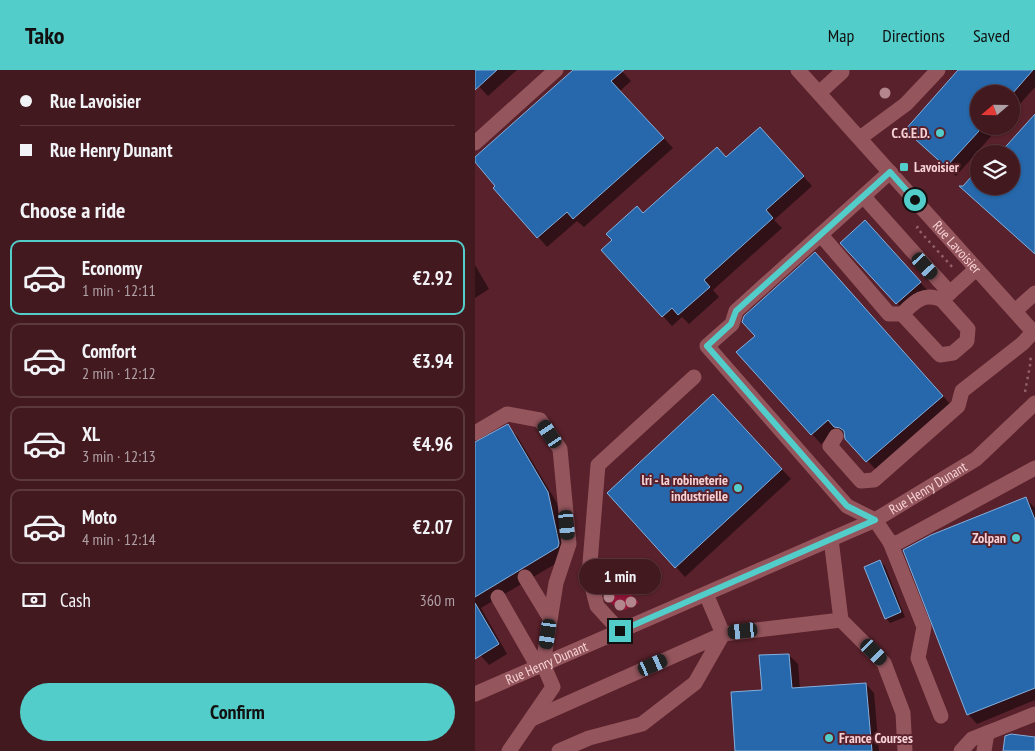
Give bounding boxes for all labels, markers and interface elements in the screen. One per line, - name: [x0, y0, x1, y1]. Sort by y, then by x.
- text: Tako: [25, 20, 65, 51]
- text: Map: [828, 24, 854, 47]
- text: Directions: [882, 24, 945, 47]
- text: Saved: [973, 24, 1010, 47]
- north arrow: [970, 85, 1020, 135]
- map controls: [970, 85, 1020, 195]
- text: Rue Lavoisier: [50, 89, 141, 113]
- place label: C.G.E.D.: [892, 124, 930, 142]
- marker: C.G.E.D.: [934, 127, 946, 139]
- text: Rue Henry Dunant: [50, 138, 172, 162]
- button: layers: [970, 145, 1020, 195]
- place label: Lavoisier: [914, 158, 960, 176]
- marker: Lavoisier: [898, 161, 910, 173]
- route start: [904, 189, 926, 211]
- text: Choose a ride: [20, 196, 125, 224]
- street label: Rue Lavoisier: [929, 217, 985, 277]
- car: [909, 250, 940, 282]
- icon: car: [22, 255, 67, 300]
- text: Economy: [82, 256, 142, 280]
- text: €2.92: [413, 266, 453, 290]
- text: 1 min · 12:11: [82, 280, 156, 300]
- icon: car: [22, 338, 67, 383]
- text: Comfort: [82, 339, 136, 363]
- text: €3.94: [413, 349, 453, 373]
- text: 2 min · 12:12: [82, 363, 156, 383]
- car: [535, 417, 564, 451]
- icon: car: [22, 421, 67, 466]
- text: XL: [82, 422, 100, 446]
- text: €4.96: [413, 432, 453, 456]
- text: 3 min · 12:13: [82, 446, 156, 466]
- street label: Rue Henry Dunant: [886, 458, 970, 518]
- place label: lri - la robineterie industrielle: [642, 471, 728, 505]
- marker: lri - la robineterie industrielle: [732, 482, 744, 494]
- icon: car: [22, 504, 67, 549]
- text: Moto: [82, 505, 117, 529]
- car: [558, 509, 575, 541]
- text: €2.07: [413, 515, 453, 539]
- text: 4 min · 12:14: [82, 529, 156, 549]
- place label: Zolpan: [972, 529, 1006, 547]
- marker: Zolpan: [1010, 532, 1022, 544]
- callout: 1 min: [579, 558, 661, 594]
- text: 1 min: [604, 566, 636, 586]
- icon: cash: [20, 586, 48, 614]
- text: Cash: [60, 588, 91, 612]
- text: 360 m: [420, 590, 455, 610]
- car: [538, 618, 557, 650]
- route end: [609, 620, 631, 642]
- car: [727, 622, 758, 640]
- car: [858, 636, 889, 668]
- street label: Rue Henry Dunant: [503, 637, 591, 689]
- car: [636, 652, 669, 678]
- button: Confirm: [20, 683, 455, 741]
- place label: France Courses: [839, 729, 913, 747]
- marker: France Courses: [823, 732, 835, 744]

